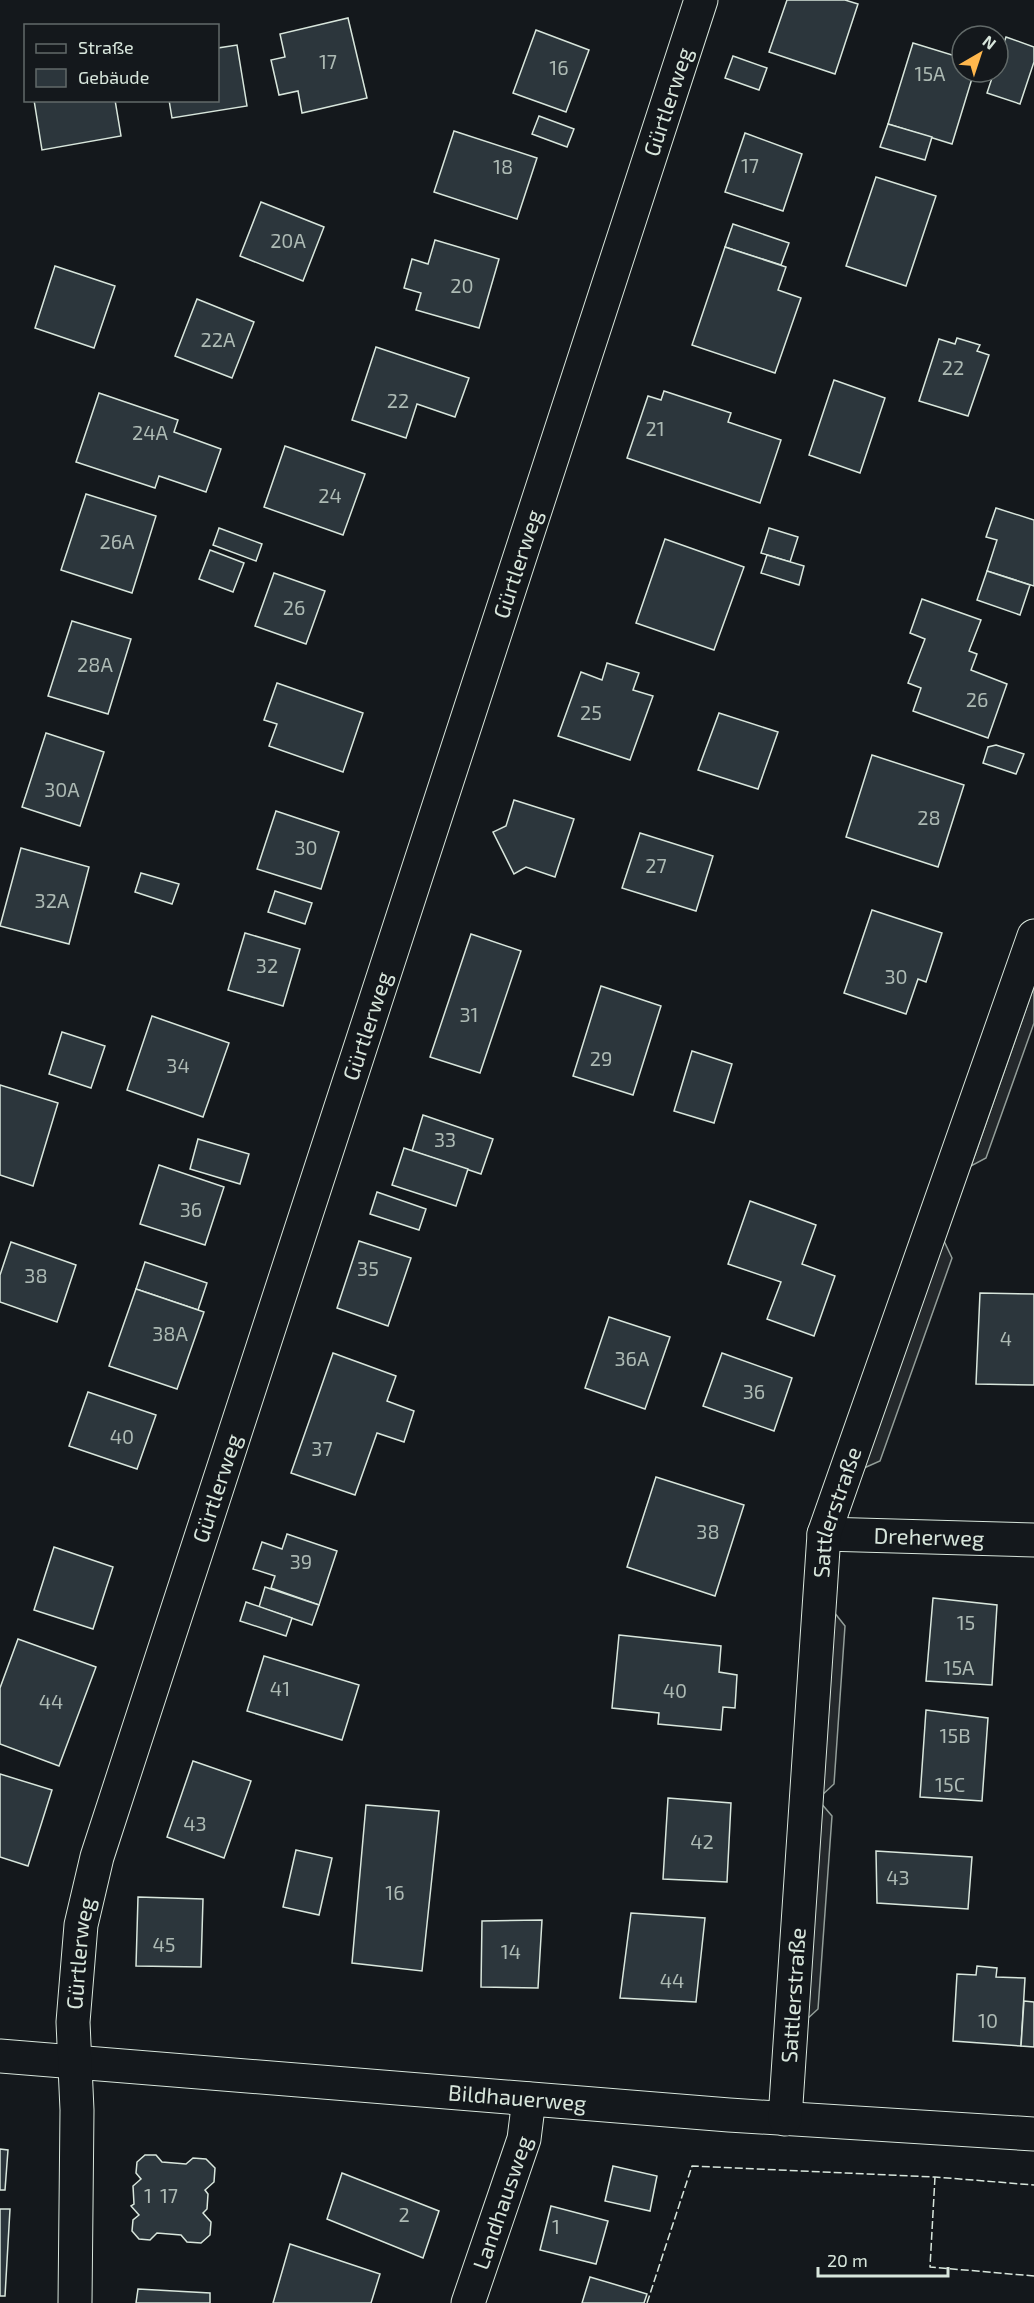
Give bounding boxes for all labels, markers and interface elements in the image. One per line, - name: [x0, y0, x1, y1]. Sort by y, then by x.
- legend: [24, 24, 219, 102]
- north arrow: [950, 24, 1010, 84]
- text: N: [979, 31, 1000, 53]
- text: Straße: [78, 36, 134, 58]
- street label: Gürtlerweg: [637, 44, 697, 159]
- house number: 17: [319, 49, 337, 73]
- house number: 16: [549, 55, 569, 79]
- house number: 15A: [914, 61, 946, 85]
- text: Gebäude: [78, 66, 149, 88]
- house number: 17: [741, 153, 759, 177]
- house number: 18: [493, 154, 513, 178]
- house number: 20A: [270, 228, 306, 252]
- house number: 20: [450, 273, 474, 297]
- house number: 22A: [201, 327, 236, 351]
- house number: 22: [942, 355, 964, 379]
- house number: 22: [387, 388, 409, 412]
- house number: 21: [645, 416, 665, 440]
- house number: 24A: [132, 420, 169, 444]
- house number: 24: [318, 483, 342, 507]
- street label: Gürtlerweg: [487, 506, 546, 621]
- house number: 26A: [99, 529, 135, 553]
- house number: 26: [283, 595, 305, 619]
- house number: 28A: [77, 652, 113, 676]
- house number: 26: [966, 687, 988, 711]
- house number: 25: [580, 700, 602, 724]
- house number: 30A: [44, 777, 80, 801]
- house number: 28: [917, 805, 941, 829]
- house number: 30: [294, 835, 318, 859]
- house number: 27: [645, 853, 667, 877]
- house number: 32A: [35, 888, 70, 912]
- house number: 32: [256, 953, 278, 977]
- house number: 30: [884, 964, 908, 988]
- street label: Gürtlerweg: [336, 968, 396, 1084]
- house number: 31: [459, 1002, 479, 1026]
- house number: 29: [590, 1046, 612, 1070]
- house number: 34: [166, 1053, 190, 1077]
- house number: 33: [434, 1127, 456, 1151]
- house number: 36: [180, 1197, 202, 1221]
- house number: 35: [357, 1256, 379, 1280]
- house number: 38: [24, 1263, 48, 1287]
- house number: 38A: [152, 1321, 188, 1345]
- house number: 4: [1000, 1326, 1012, 1350]
- house number: 36A: [615, 1346, 650, 1370]
- house number: 36: [743, 1379, 765, 1403]
- house number: 40: [110, 1424, 134, 1448]
- street label: Gürtlerweg: [186, 1430, 246, 1546]
- house number: 37: [311, 1436, 333, 1460]
- street label: Sattlerstraße: [807, 1443, 866, 1579]
- house number: 38: [696, 1519, 720, 1543]
- street label: Dreherweg: [873, 1521, 985, 1551]
- house number: 39: [290, 1549, 312, 1573]
- house number: 15: [957, 1610, 975, 1634]
- house number: 15A: [943, 1655, 975, 1679]
- house number: 41: [270, 1676, 290, 1700]
- house number: 40: [663, 1678, 687, 1702]
- house number: 44: [39, 1689, 63, 1713]
- house number: 15B: [939, 1723, 971, 1747]
- house number: 15C: [935, 1772, 965, 1796]
- house number: 43: [183, 1811, 207, 1835]
- house number: 42: [690, 1829, 714, 1853]
- house number: 43: [886, 1865, 910, 1889]
- house number: 16: [385, 1880, 405, 1904]
- street label: Gürtlerweg: [60, 1894, 99, 2011]
- street label: Sattlerstraße: [775, 1927, 810, 2064]
- house number: 45: [152, 1932, 176, 1956]
- house number: 14: [501, 1939, 521, 1963]
- house number: 44: [660, 1968, 684, 1992]
- house number: 10: [978, 2008, 998, 2032]
- street label: Bildhauerweg: [447, 2078, 587, 2115]
- street label: Landhausweg: [466, 2132, 536, 2273]
- house number: 1: [144, 2183, 152, 2207]
- house number: 17: [160, 2183, 178, 2207]
- house number: 2: [398, 2202, 410, 2226]
- house number: 1: [552, 2214, 560, 2238]
- scale bar: [818, 2240, 948, 2278]
- text: 20 m: [827, 2249, 868, 2271]

